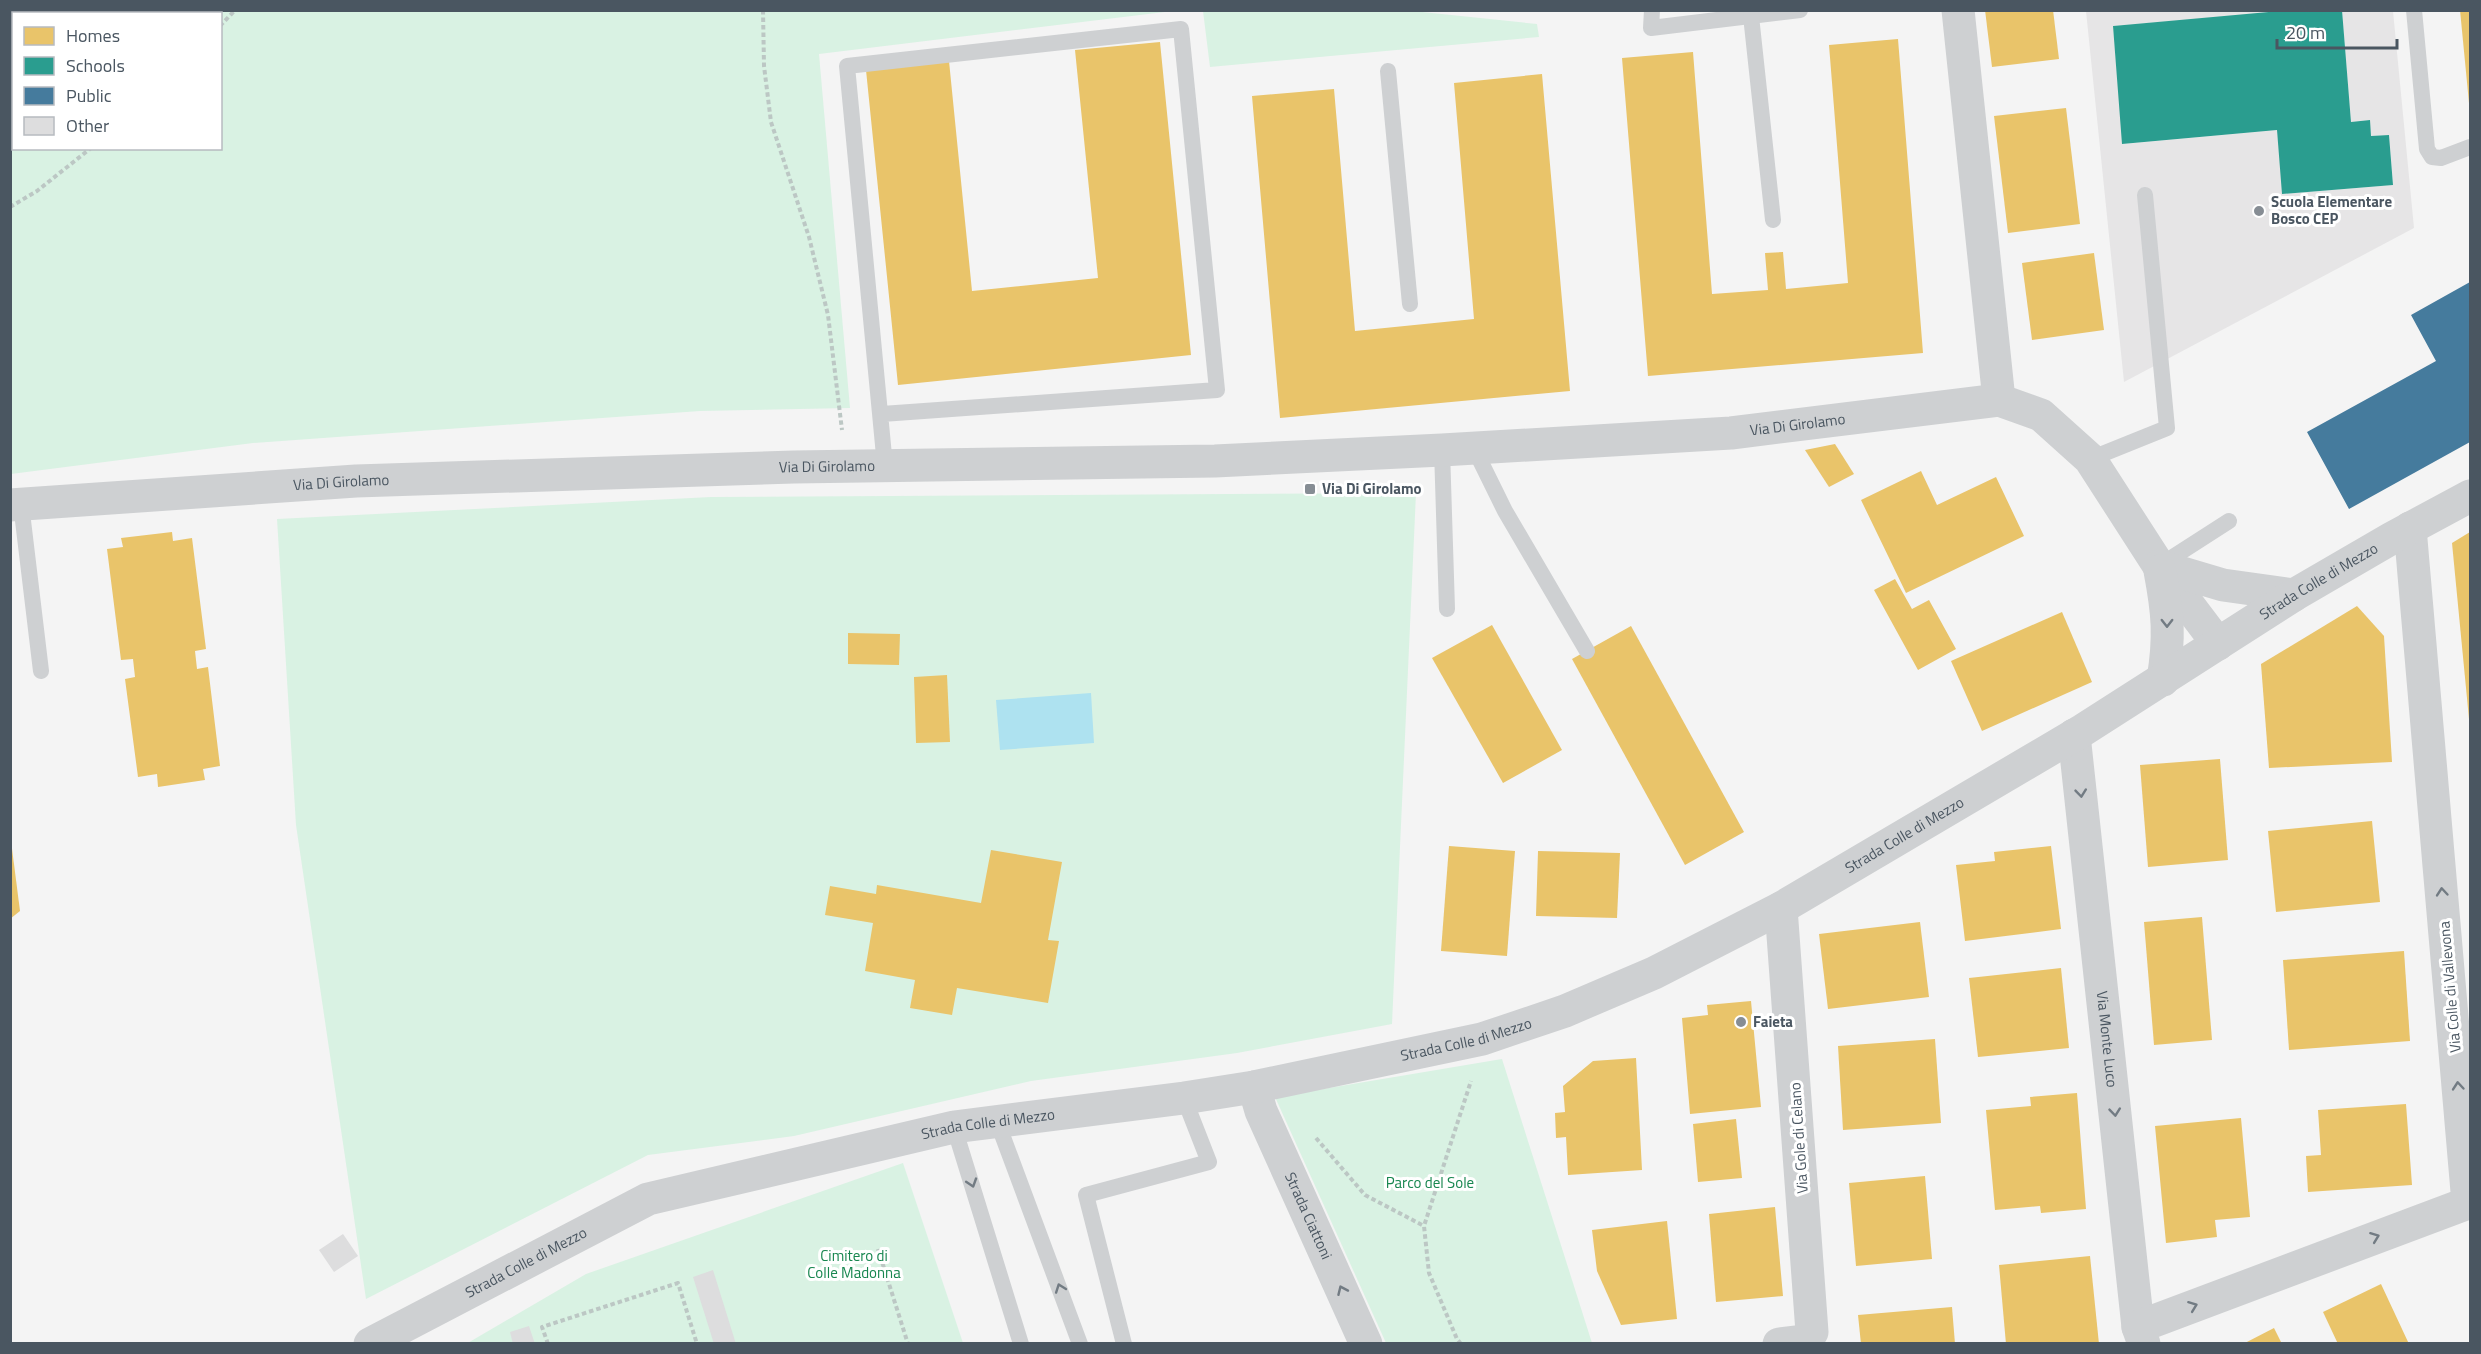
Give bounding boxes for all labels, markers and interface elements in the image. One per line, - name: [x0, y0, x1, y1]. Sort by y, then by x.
- legend: [12, 12, 222, 150]
- scale bar: [2277, 12, 2397, 50]
- text: 20 m: [2286, 19, 2325, 46]
- text: Homes: [66, 22, 120, 49]
- text: Schools: [66, 52, 125, 79]
- text: Public: [66, 82, 112, 109]
- text: Other: [66, 112, 109, 139]
- place label: Scuola Elementare Bosco CEP: [2271, 190, 2392, 230]
- marker: Scuola Elementare Bosco CEP: [2252, 204, 2266, 218]
- street label: Via Di Girolamo: [1748, 407, 1847, 442]
- street label: Via Di Girolamo: [779, 454, 875, 478]
- street label: Via Di Girolamo: [292, 468, 390, 496]
- place label: Via Di Girolamo: [1322, 477, 1422, 500]
- marker: Via Di Girolamo: [1303, 482, 1317, 496]
- street label: Strada Colle di Mezzo: [2255, 536, 2382, 625]
- one-way arrow: [2161, 618, 2174, 627]
- one-way arrow: [2074, 789, 2087, 798]
- street label: Strada Colle di Mezzo: [1840, 791, 1968, 879]
- one-way arrow: [2436, 887, 2449, 896]
- street label: Via Colle di Vallevona: [2432, 920, 2467, 1054]
- street label: Via Monte Luco: [2091, 990, 2124, 1089]
- place label: Faieta: [1753, 1010, 1793, 1033]
- street label: Strada Colle di Mezzo: [1398, 1011, 1535, 1067]
- marker: Faieta: [1734, 1015, 1748, 1029]
- one-way arrow: [2452, 1081, 2465, 1091]
- street label: Via Gole di Celano: [1783, 1082, 1814, 1194]
- street label: Strada Colle di Mezzo: [919, 1102, 1056, 1145]
- one-way arrow: [2108, 1108, 2121, 1117]
- street label: Strada Ciattoni: [1279, 1168, 1338, 1263]
- park label: Parco del Sole: [1386, 1171, 1474, 1194]
- one-way arrow: [965, 1177, 977, 1188]
- street label: Strada Colle di Mezzo: [461, 1221, 591, 1304]
- one-way arrow: [2370, 1232, 2380, 1245]
- park label: Cimitero di Colle Madonna: [807, 1244, 901, 1284]
- one-way arrow: [1054, 1284, 1067, 1294]
- one-way arrow: [1337, 1286, 1349, 1297]
- one-way arrow: [2187, 1301, 2198, 1313]

